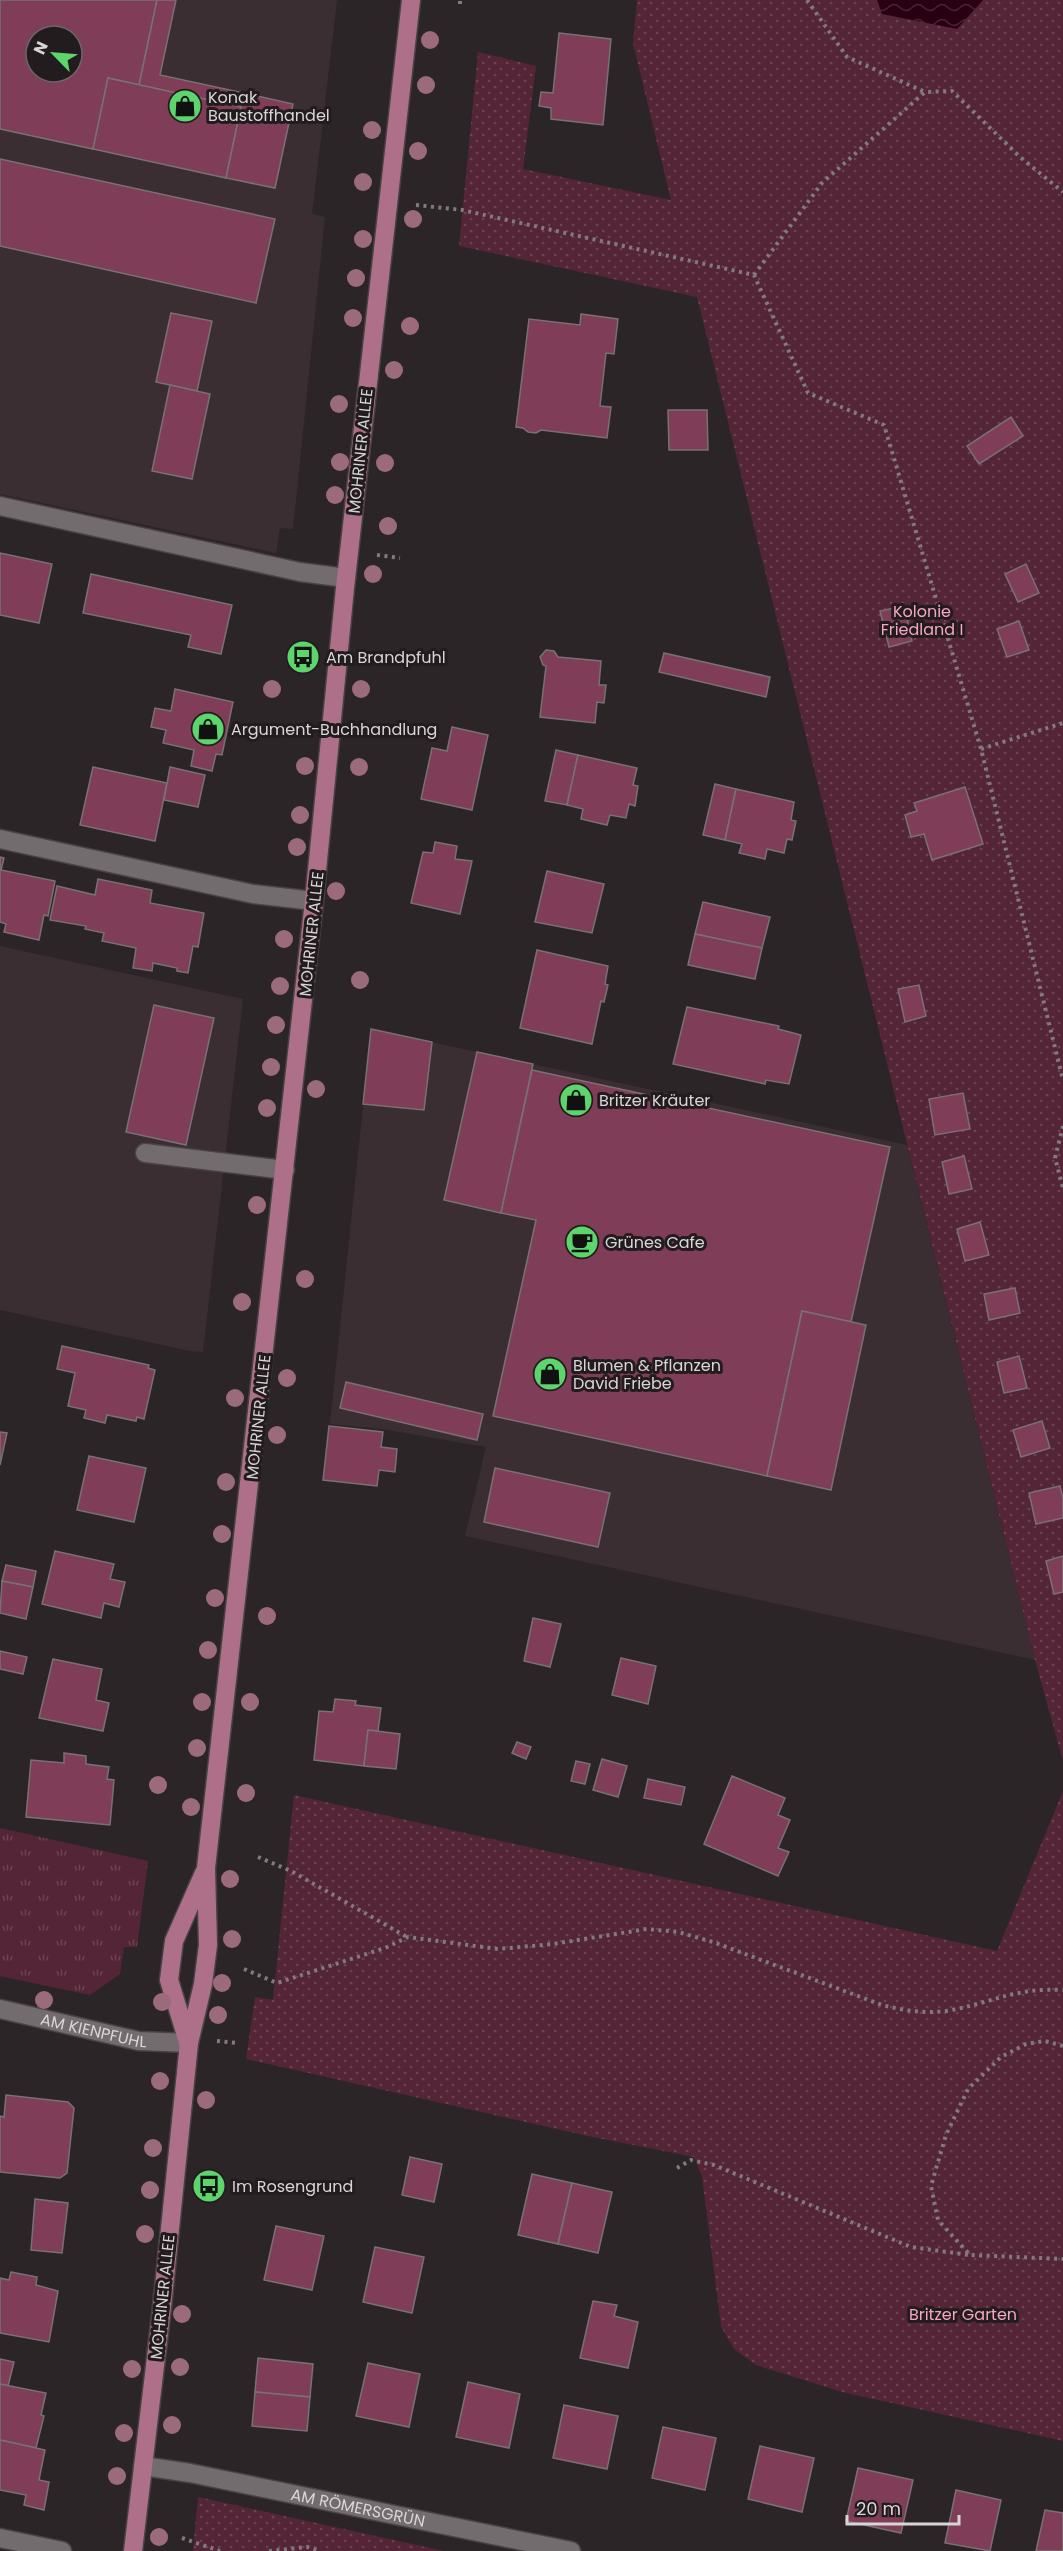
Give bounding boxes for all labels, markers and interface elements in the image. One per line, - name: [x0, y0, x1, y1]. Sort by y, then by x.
- north arrow: [24, 24, 84, 84]
- text: N: [28, 38, 54, 58]
- place label: Konak Baustoffhandel: [208, 86, 330, 127]
- shop icon: Konak Baustoffhandel: [167, 88, 203, 124]
- street label: MOHRINER ALLEE: [342, 387, 378, 515]
- park label: Kolonie Friedland I: [881, 600, 963, 641]
- bus stop icon: Am Brandpfuhl: [285, 639, 321, 675]
- place label: Am Brandpfuhl: [326, 646, 446, 669]
- shop icon: Argument-Buchhandlung: [190, 711, 226, 747]
- place label: Argument-Buchhandlung: [231, 718, 437, 741]
- street label: MOHRINER ALLEE: [293, 870, 329, 998]
- shop icon: Britzer Kräuter: [558, 1082, 594, 1118]
- place label: Britzer Kräuter: [599, 1089, 710, 1112]
- cafe icon: Grünes Cafe: [564, 1224, 600, 1260]
- place label: Grünes Cafe: [605, 1231, 705, 1254]
- street label: MOHRINER ALLEE: [240, 1353, 276, 1481]
- place label: Blumen & Pflanzen David Friebe: [573, 1354, 721, 1395]
- shop icon: Blumen & Pflanzen David Friebe: [532, 1356, 568, 1392]
- street label: AM KIENPFUHL: [38, 2008, 147, 2053]
- bus stop icon: Im Rosengrund: [191, 2168, 227, 2204]
- place label: Im Rosengrund: [232, 2175, 353, 2198]
- street label: MOHRINER ALLEE: [144, 2233, 180, 2361]
- park label: Britzer Garten: [909, 2303, 1017, 2326]
- street label: AM RÖMERSGRÜN: [289, 2483, 427, 2533]
- scale bar: [847, 2488, 960, 2526]
- text: 20 m: [856, 2496, 901, 2521]

